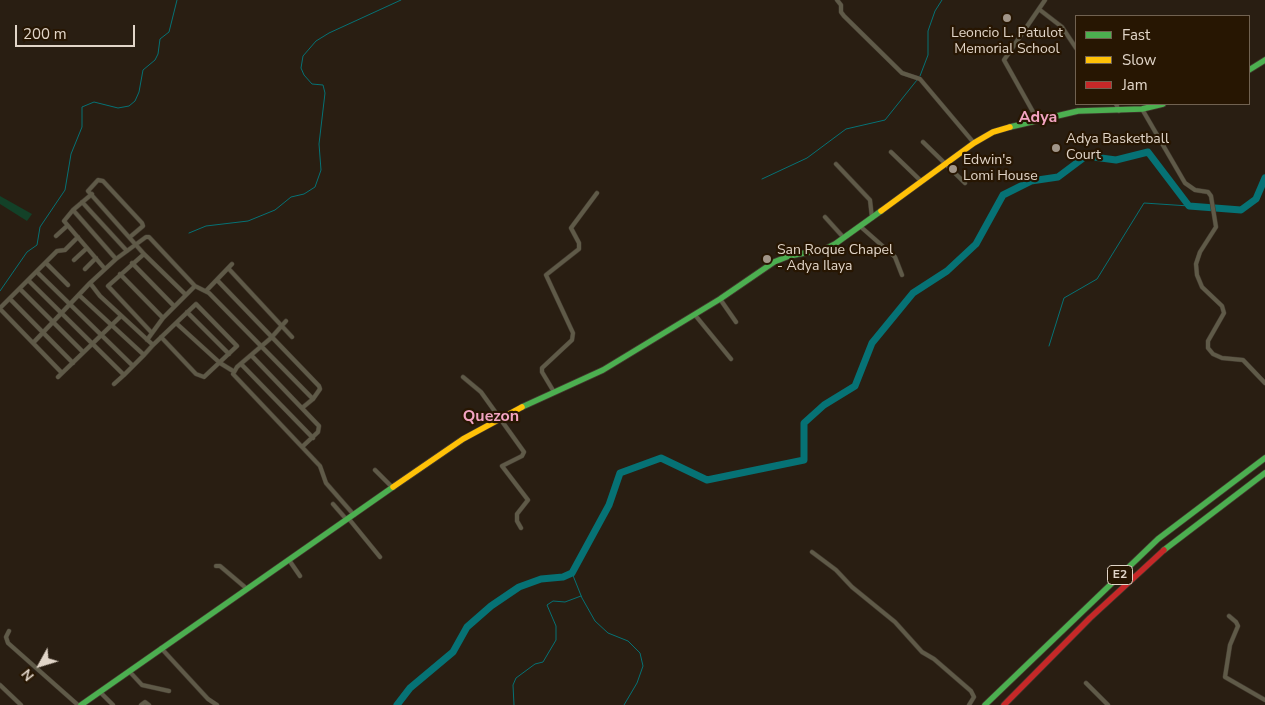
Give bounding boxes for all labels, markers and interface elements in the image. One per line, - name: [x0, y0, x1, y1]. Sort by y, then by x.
- marker: Leoncio L. Patulot Memorial School: [1001, 12, 1013, 24]
- scale bar: [18, 15, 138, 47]
- legend: [1075, 15, 1250, 105]
- text: 200 m: [23, 24, 67, 44]
- text: Fast: [1122, 25, 1150, 45]
- place label: Leoncio L. Patulot Memorial School: [951, 26, 1063, 58]
- text: Slow: [1122, 50, 1156, 70]
- text: Jam: [1122, 75, 1148, 95]
- district label: Adya: [1019, 108, 1057, 128]
- place label: Adya Basketball Court: [1066, 132, 1169, 164]
- marker: Adya Basketball Court: [1050, 142, 1062, 154]
- place label: Edwin's Lomi House: [963, 153, 1038, 186]
- marker: Edwin's Lomi House: [947, 163, 959, 175]
- place label: San Roque Chapel - Adya Ilaya: [777, 243, 893, 276]
- marker: San Roque Chapel - Adya Ilaya: [761, 253, 773, 265]
- district label: Quezon: [463, 407, 519, 427]
- road number: E2: [1108, 566, 1132, 584]
- north arrow: [15, 640, 65, 690]
- text: N: [17, 665, 39, 685]

